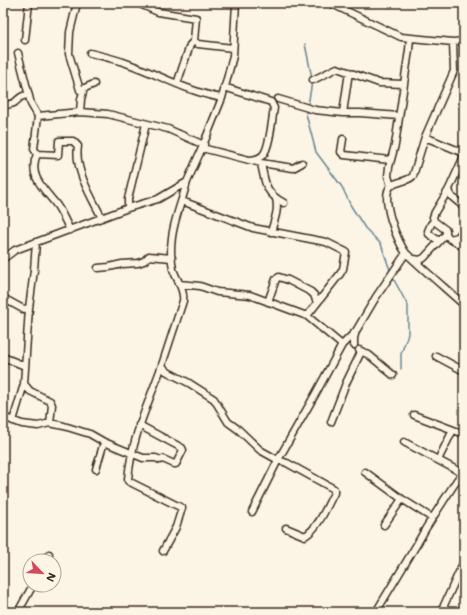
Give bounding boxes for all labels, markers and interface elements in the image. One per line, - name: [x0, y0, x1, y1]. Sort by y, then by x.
- north arrow: [22, 553, 62, 593]
- text: N: [43, 570, 60, 584]

